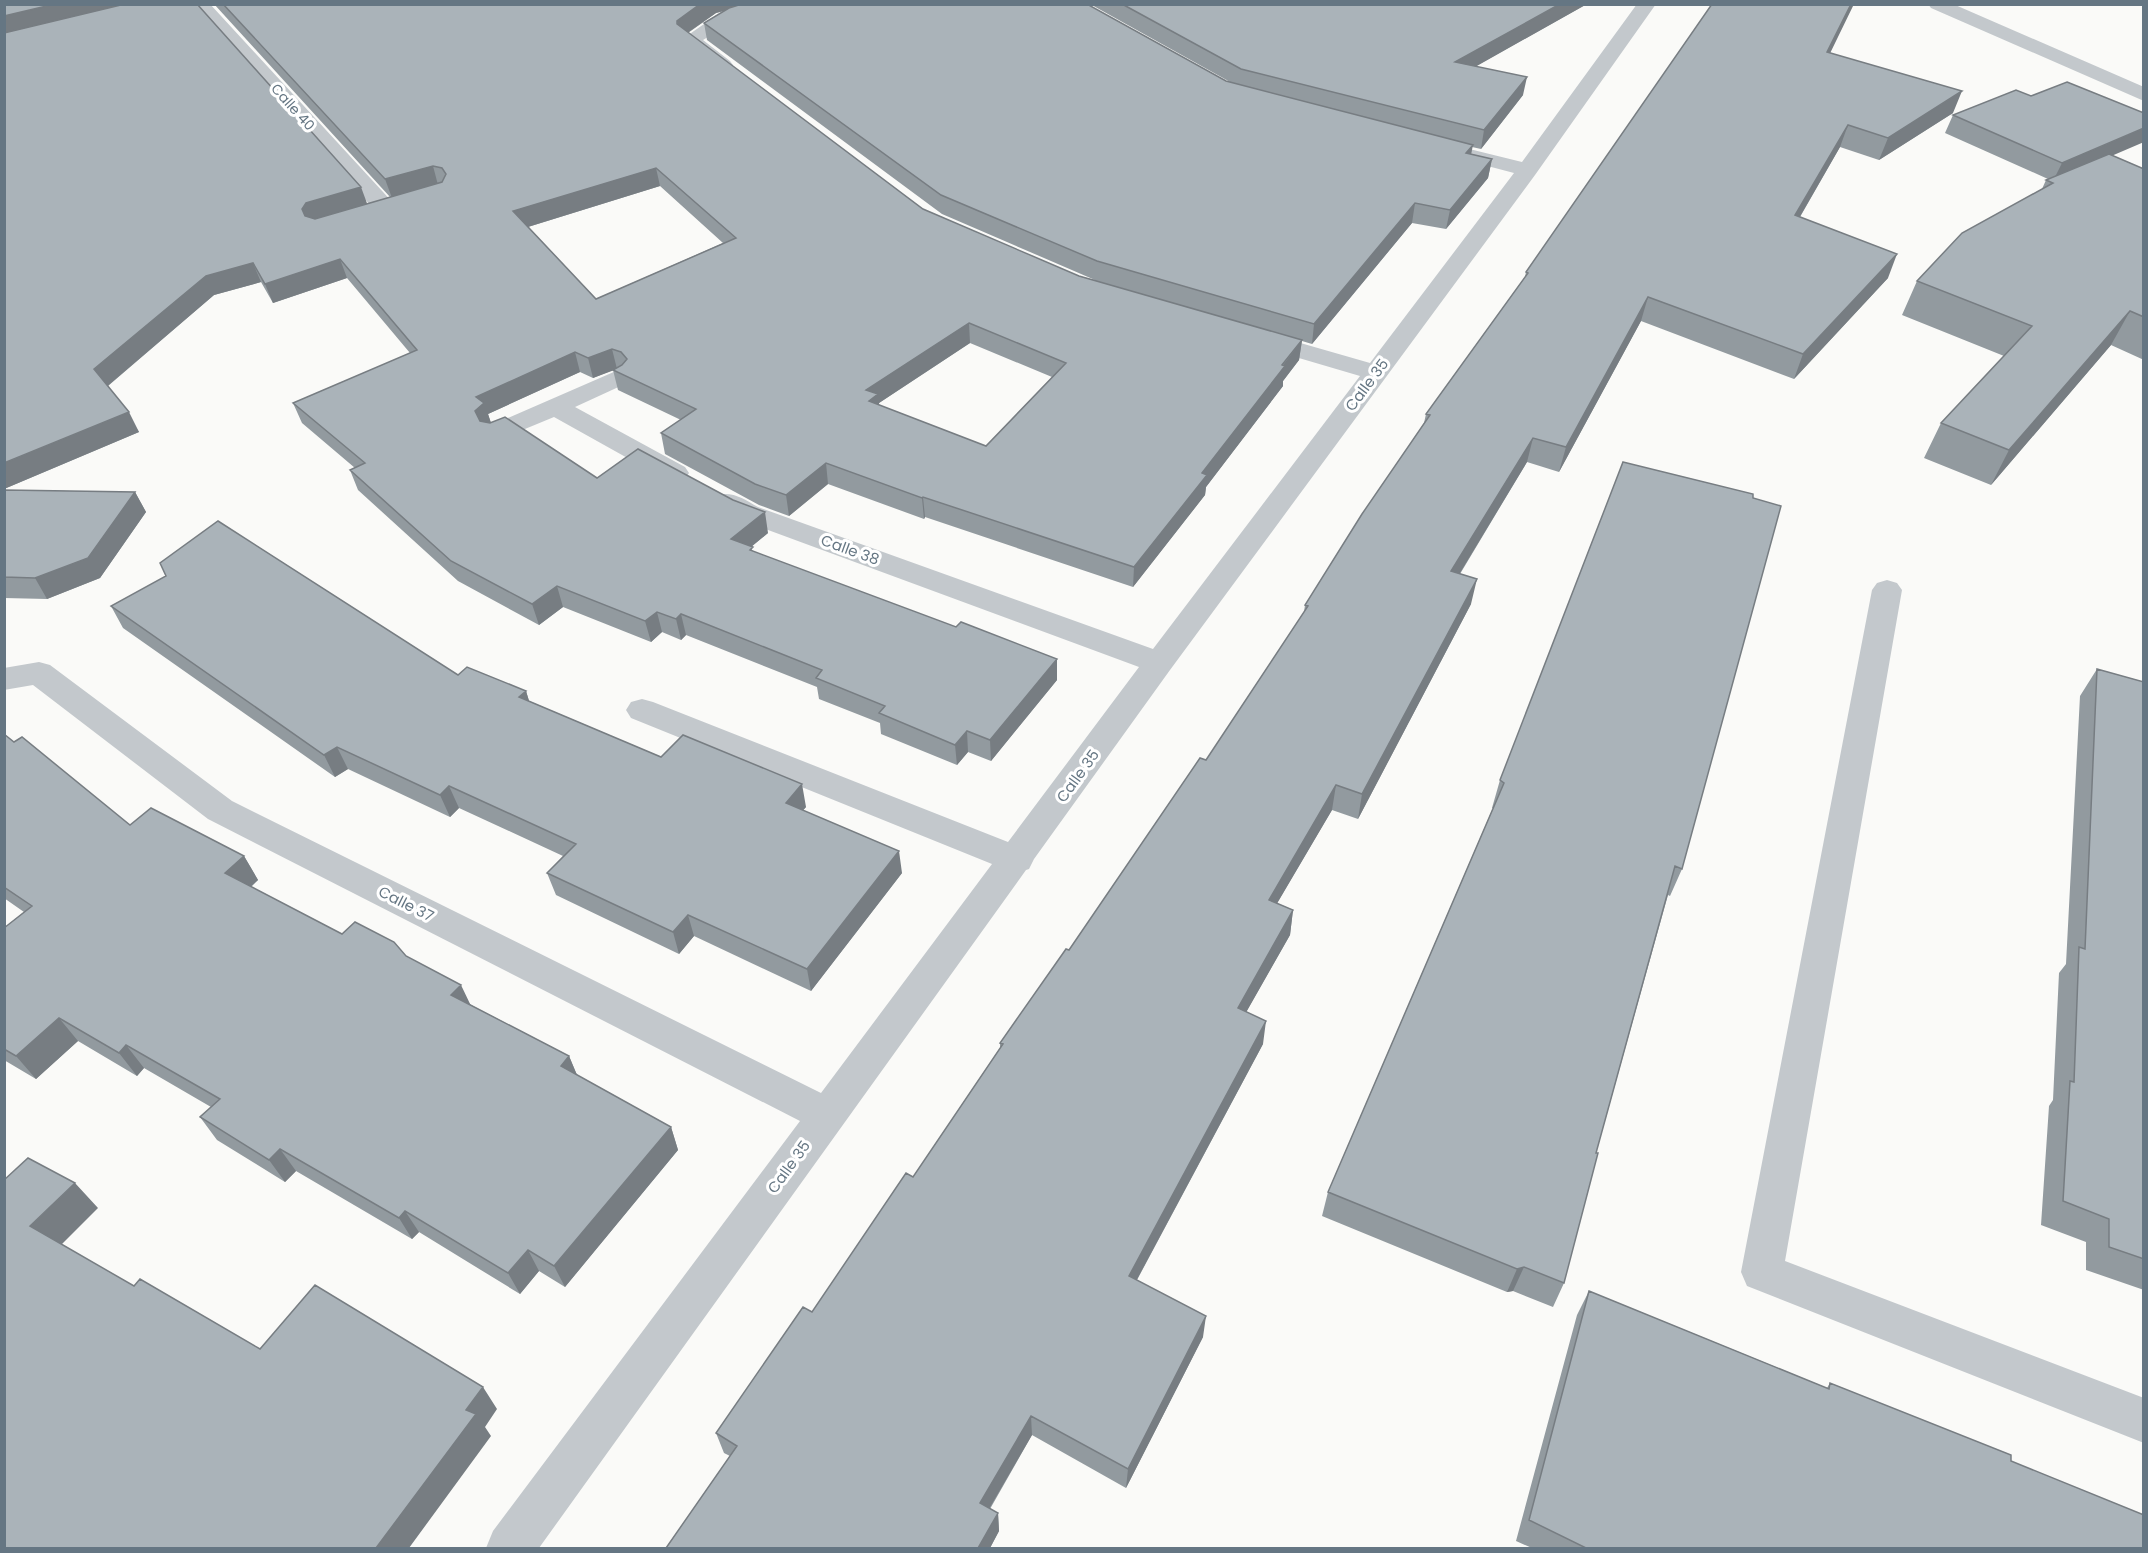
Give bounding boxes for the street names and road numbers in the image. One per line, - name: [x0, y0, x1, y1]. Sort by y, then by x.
- street label: Calle 40: [266, 79, 320, 135]
- street label: Calle 35: [1340, 354, 1393, 415]
- street label: Calle 38: [818, 529, 882, 570]
- street label: Calle 35: [1051, 745, 1104, 806]
- street label: Calle 37: [375, 881, 437, 926]
- street label: Calle 35: [762, 1136, 815, 1197]

